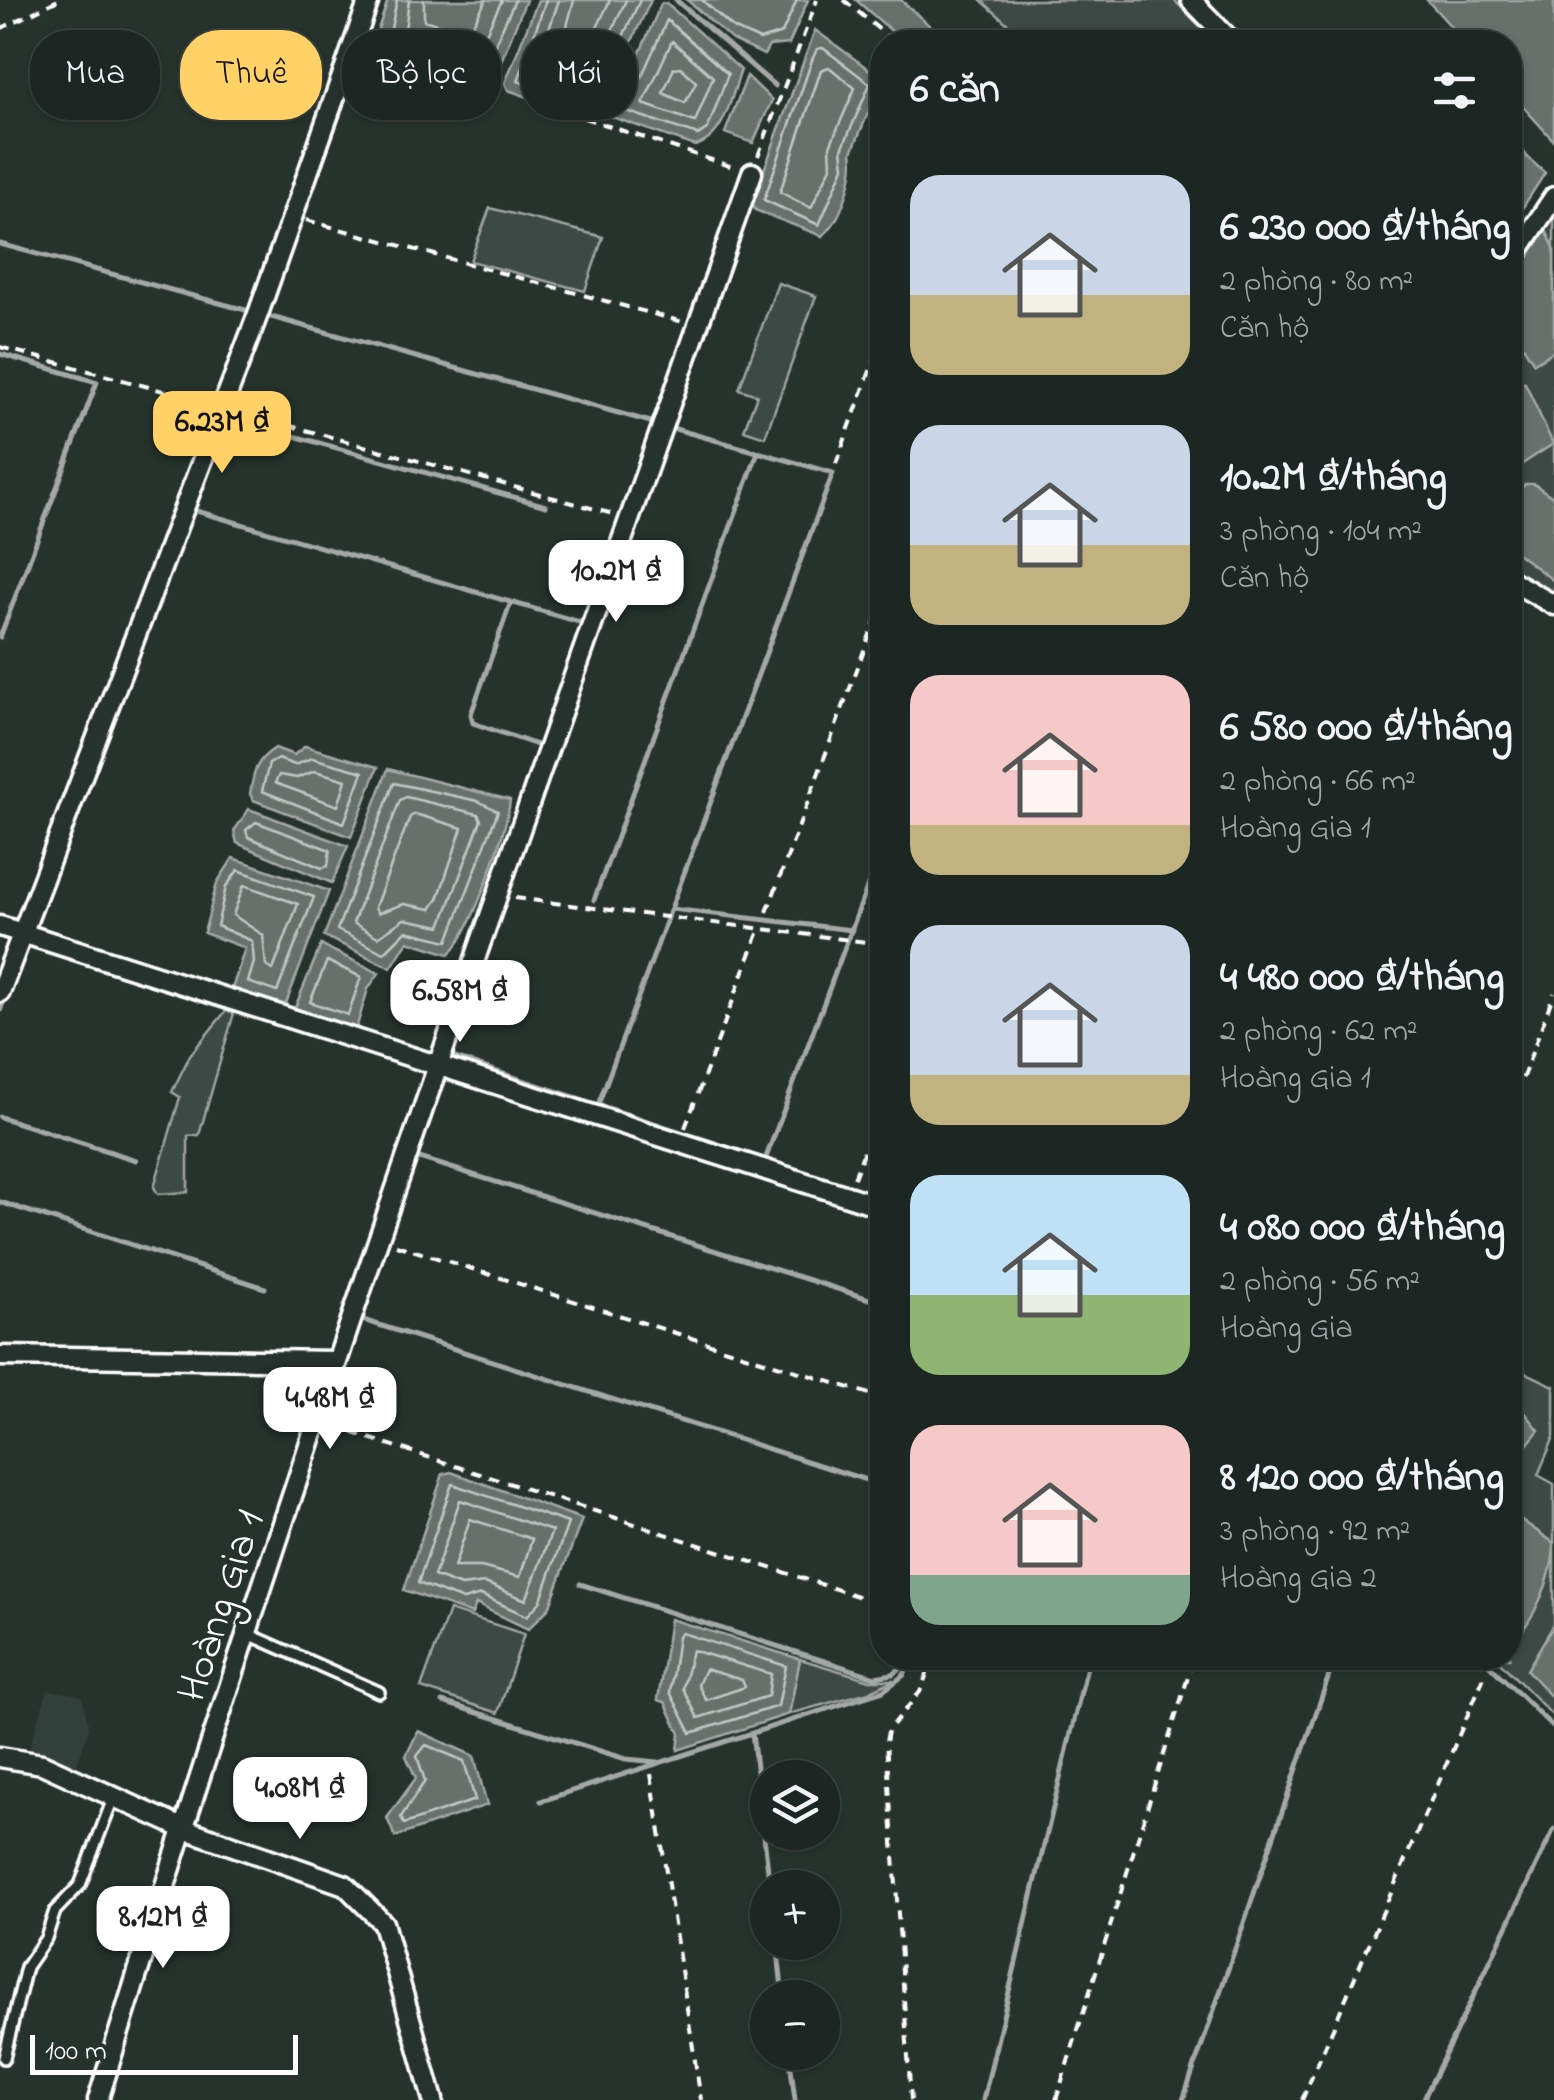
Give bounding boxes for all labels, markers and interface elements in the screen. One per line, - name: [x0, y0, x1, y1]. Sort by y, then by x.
- chip: Mua: [30, 30, 160, 120]
- chip: Thuê: [180, 30, 322, 120]
- chip: Bộ lọc: [342, 30, 501, 120]
- chip: Mới: [521, 30, 637, 120]
- text: 6 căn: [910, 60, 1000, 121]
- icon: filters: [1427, 63, 1482, 118]
- text: 6 230 000 ₫/tháng: [1220, 198, 1511, 259]
- icon: home: [990, 215, 1110, 335]
- text: 2 phòng · 80 m²: [1220, 259, 1413, 306]
- text: Căn hộ: [1220, 306, 1308, 353]
- pin: 6.23M ₫: [130, 391, 314, 476]
- text: 6.23M ₫: [175, 400, 269, 447]
- text: 10.2M ₫/tháng: [1220, 448, 1447, 509]
- icon: home: [990, 465, 1110, 585]
- text: 3 phòng · 104 m²: [1220, 509, 1422, 556]
- pin: 10.2M ₫: [524, 540, 708, 625]
- text: 10.2M ₫: [571, 549, 661, 596]
- text: Căn hộ: [1220, 556, 1308, 603]
- text: 6 580 000 ₫/tháng: [1220, 698, 1512, 759]
- icon: home: [990, 715, 1110, 835]
- text: 2 phòng · 66 m²: [1220, 759, 1416, 806]
- text: Hoàng Gia 1: [1220, 806, 1371, 853]
- text: 4 480 000 ₫/tháng: [1220, 948, 1504, 1009]
- pin: 6.58M ₫: [368, 960, 552, 1045]
- icon: home: [990, 965, 1110, 1085]
- text: 6.58M ₫: [412, 969, 508, 1016]
- text: 2 phòng · 62 m²: [1220, 1009, 1418, 1056]
- text: Hoàng Gia 1: [1220, 1056, 1371, 1103]
- text: 4 080 000 ₫/tháng: [1220, 1198, 1505, 1259]
- icon: home: [990, 1215, 1110, 1335]
- text: 2 phòng · 56 m²: [1220, 1259, 1420, 1306]
- text: Hoàng Gia: [1220, 1306, 1353, 1353]
- pin: 4.48M ₫: [238, 1367, 422, 1452]
- text: 4.48M ₫: [285, 1376, 375, 1423]
- text: 8 120 000 ₫/tháng: [1220, 1448, 1504, 1509]
- icon: home: [990, 1465, 1110, 1585]
- street label: Hoàng Gia 1: [163, 1503, 282, 1710]
- text: 3 phòng · 92 m²: [1220, 1509, 1410, 1556]
- text: Hoàng Gia 2: [1220, 1556, 1377, 1603]
- pin: 4.08M ₫: [208, 1757, 392, 1842]
- map controls: [750, 1760, 840, 2070]
- button: layers: [750, 1760, 840, 1850]
- text: 4.08M ₫: [255, 1766, 345, 1813]
- button: +: [750, 1870, 840, 1960]
- pin: 8.12M ₫: [71, 1886, 255, 1971]
- text: 8.12M ₫: [119, 1895, 207, 1942]
- button: −: [750, 1980, 840, 2070]
- scale bar: [30, 2030, 298, 2074]
- text: 100 m: [45, 2032, 107, 2073]

